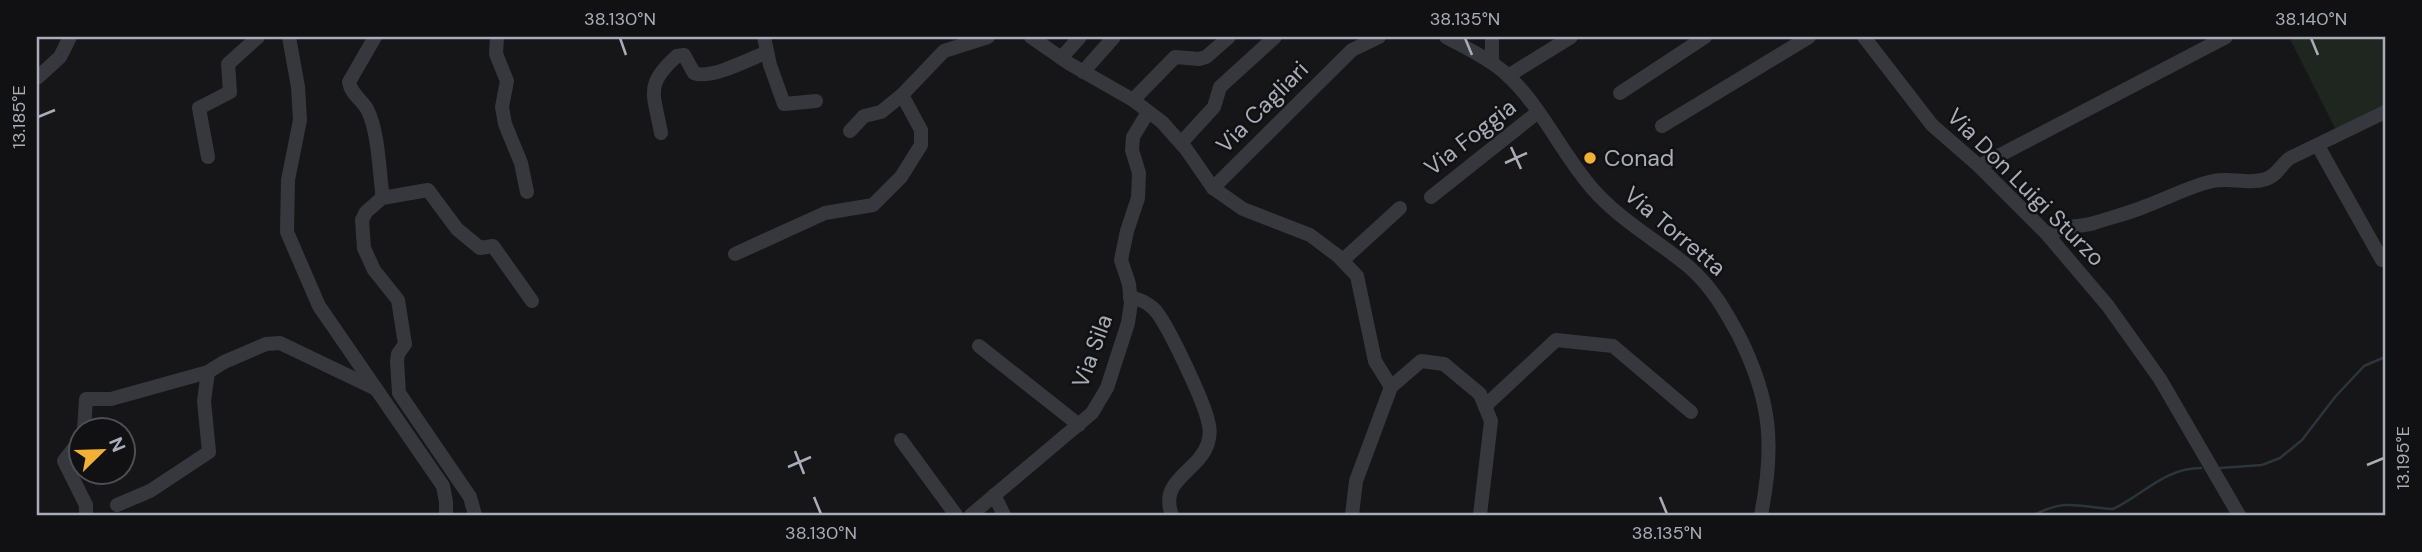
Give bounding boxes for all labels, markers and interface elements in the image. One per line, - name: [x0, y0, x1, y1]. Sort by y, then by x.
- text: 38.130°N: [584, 7, 656, 31]
- text: 38.135°N: [1430, 7, 1500, 31]
- text: 38.140°N: [2275, 7, 2347, 31]
- street label: Via Cagliari: [1209, 54, 1315, 160]
- text: 13.185°E: [7, 85, 31, 149]
- street label: Via Foggia: [1418, 92, 1522, 182]
- street label: Via Don Luigi Sturzo: [1940, 101, 2112, 273]
- place label: Conad: [1604, 143, 1674, 173]
- marker: Conad: [1582, 150, 1598, 166]
- street label: Via Torretta: [1618, 180, 1732, 282]
- street label: Via Sila: [1065, 310, 1119, 392]
- north arrow: [66, 416, 136, 486]
- text: 13.195°E: [2391, 426, 2415, 490]
- text: N: [103, 433, 131, 456]
- text: 38.130°N: [785, 521, 857, 545]
- text: 38.135°N: [1632, 521, 1702, 545]

